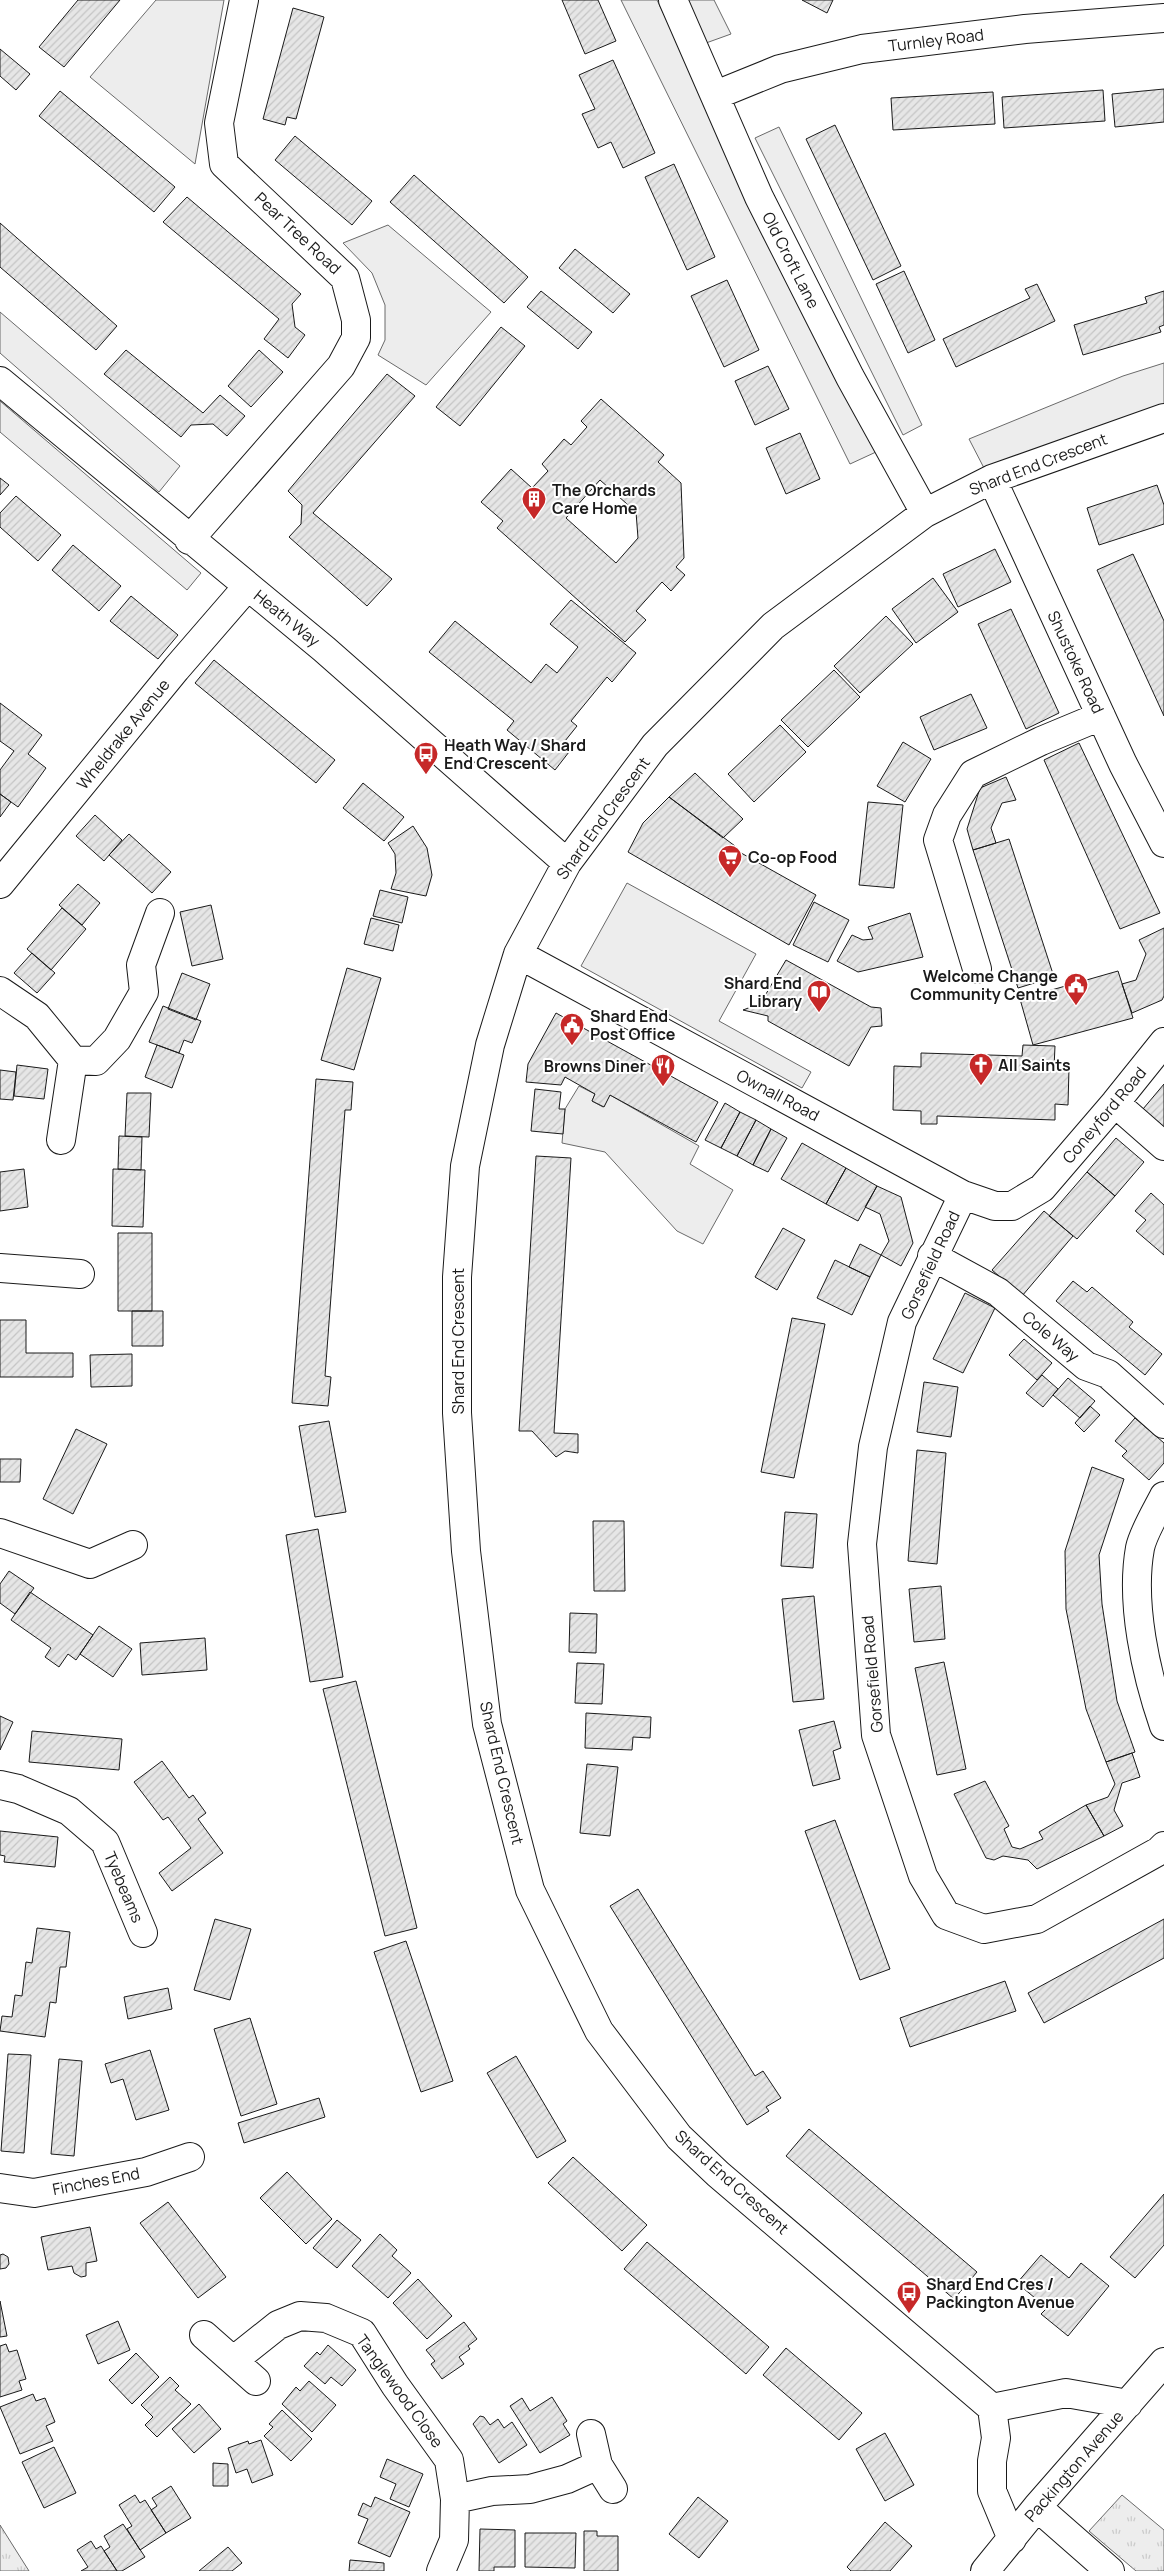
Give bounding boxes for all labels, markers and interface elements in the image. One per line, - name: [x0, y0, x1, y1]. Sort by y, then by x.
- street label: Turnley Road: [887, 23, 985, 57]
- street label: Pear Tree Road: [250, 187, 346, 279]
- street label: Old Croft Lane: [757, 208, 825, 312]
- street label: Shard End Crescent: [966, 428, 1110, 500]
- place label: The Orchards Care Home: [552, 479, 656, 519]
- building icon: The Orchards Care Home: [521, 486, 547, 520]
- street label: Heath Way: [249, 585, 325, 652]
- street label: Shustoke Road: [1043, 607, 1109, 717]
- street label: Wheldrake Avenue: [72, 674, 174, 794]
- place label: Heath Way / Shard End Crescent: [444, 734, 586, 774]
- bus stop icon: Heath Way / Shard End Crescent: [413, 741, 439, 775]
- street label: Shard End Crescent: [551, 752, 655, 884]
- supermarket icon: Co-op Food: [717, 844, 743, 878]
- place label: Co-op Food: [748, 846, 837, 868]
- place label: Welcome Change Community Centre: [910, 965, 1058, 1005]
- place label: Shard End Library: [724, 972, 802, 1012]
- public building icon: Welcome Change Community Centre: [1063, 972, 1089, 1006]
- library icon: Shard End Library: [806, 979, 832, 1013]
- place label: Shard End Post Office: [590, 1005, 676, 1045]
- public building icon: Shard End Post Office: [559, 1012, 585, 1046]
- church icon: All Saints: [968, 1052, 994, 1086]
- restaurant icon: Browns Diner: [650, 1053, 676, 1087]
- place label: All Saints: [998, 1054, 1071, 1076]
- place label: Browns Diner: [544, 1055, 646, 1077]
- street label: Coneyford Road: [1057, 1062, 1151, 1168]
- street label: Ownall Road: [733, 1064, 823, 1126]
- street label: Gorsefield Road: [895, 1207, 965, 1323]
- street label: Shard End Crescent: [447, 1268, 469, 1414]
- street label: Cole Way: [1018, 1306, 1085, 1367]
- street label: Gorsefield Road: [856, 1615, 888, 1733]
- street label: Shard End Crescent: [475, 1699, 529, 1847]
- street label: Tyebeams: [99, 1848, 149, 1926]
- street label: Shard End Crescent: [670, 2125, 794, 2239]
- street label: Finches End: [50, 2162, 142, 2200]
- place label: Shard End Cres / Packington Avenue: [926, 2273, 1075, 2313]
- bus stop icon: Shard End Cres / Packington Avenue: [896, 2280, 922, 2314]
- street label: Tanglewood Close: [351, 2330, 449, 2452]
- street label: Packington Avenue: [1020, 2406, 1128, 2526]

